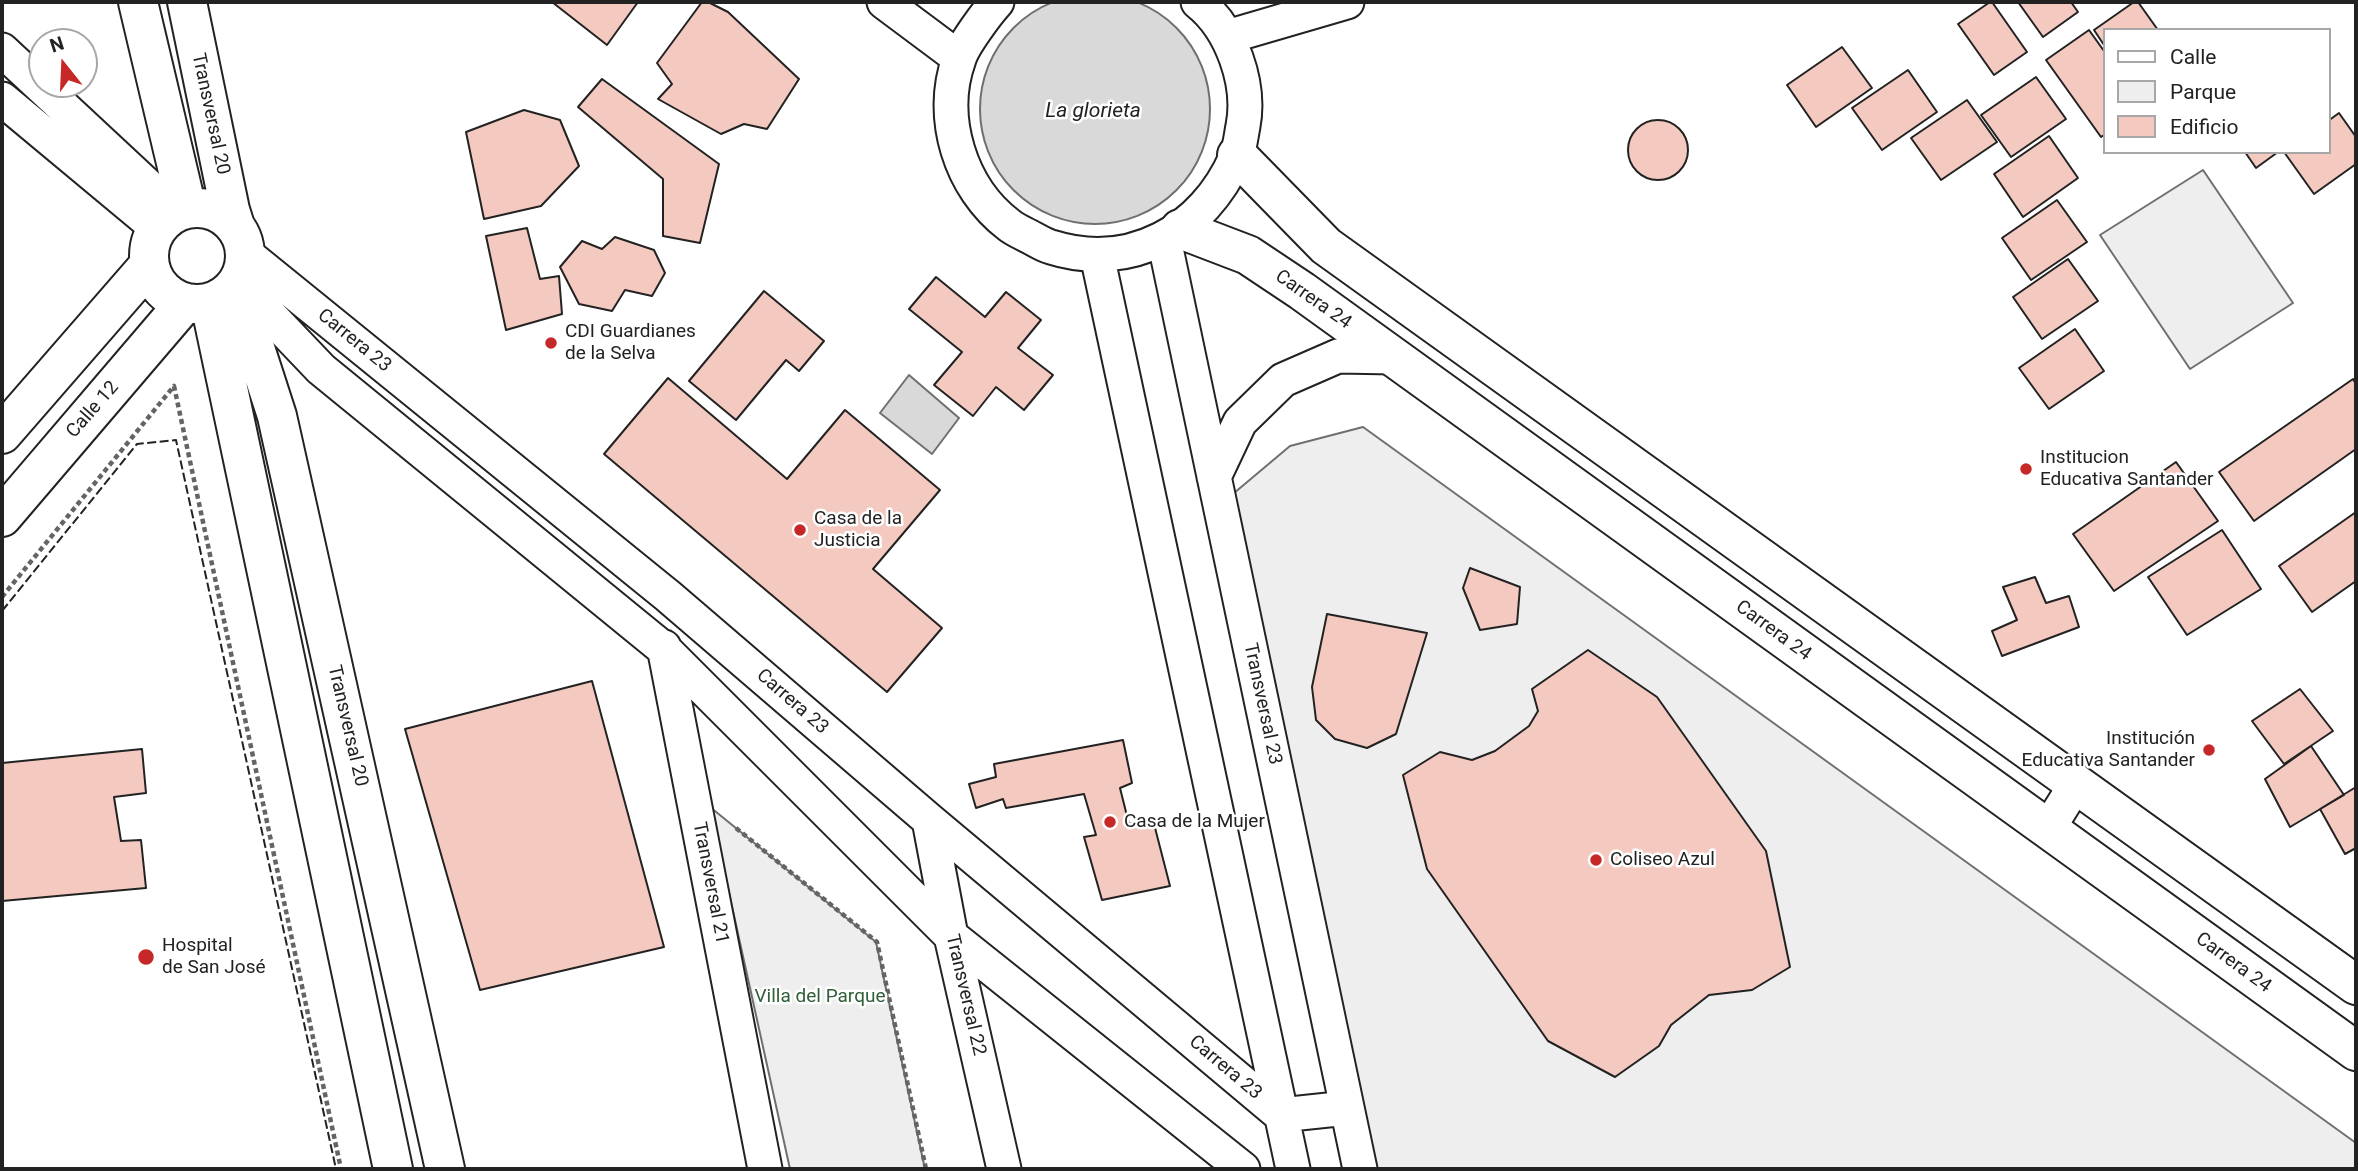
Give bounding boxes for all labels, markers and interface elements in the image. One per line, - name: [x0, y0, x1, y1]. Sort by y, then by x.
- north arrow: [28, 28, 98, 98]
- legend: [2102, 28, 2330, 154]
- text: N: [47, 31, 67, 57]
- text: Calle: [2170, 45, 2216, 69]
- street label: Transversal 20: [186, 51, 234, 177]
- text: Parque: [2170, 80, 2236, 104]
- water label: La glorieta: [1045, 99, 1141, 125]
- text: Edificio: [2170, 115, 2238, 139]
- street label: Carrera 24: [1270, 265, 1356, 335]
- street label: Carrera 23: [313, 304, 395, 378]
- place label: CDI Guardianes de la Selva: [565, 321, 696, 365]
- marker: CDI Guardianes de la Selva: [543, 335, 559, 351]
- street label: Calle 12: [62, 377, 124, 443]
- place label: Institucion Educativa Santander: [2040, 447, 2213, 491]
- marker: Institucion Educativa Santander: [2018, 461, 2034, 477]
- place label: Casa de la Justicia: [814, 508, 902, 552]
- marker: Casa de la Justicia: [792, 522, 808, 538]
- street label: Carrera 24: [1731, 596, 1815, 666]
- street label: Transversal 23: [1238, 641, 1286, 767]
- street label: Transversal 20: [322, 663, 372, 789]
- street label: Carrera 23: [751, 665, 833, 739]
- place label: Institución Educativa Santander: [2022, 728, 2195, 772]
- marker: Institución Educativa Santander: [2201, 742, 2217, 758]
- place label: Casa de la Mujer: [1124, 811, 1265, 833]
- marker: Casa de la Mujer: [1102, 814, 1118, 830]
- street label: Transversal 21: [687, 820, 733, 946]
- place label: Coliseo Azul: [1610, 849, 1715, 871]
- marker: Coliseo Azul: [1588, 852, 1604, 868]
- street label: Carrera 24: [2191, 928, 2275, 998]
- street label: Transversal 22: [940, 932, 990, 1058]
- place label: Hospital de San José: [162, 935, 266, 979]
- marker: Hospital de San José: [136, 947, 156, 967]
- park label: Villa del Parque: [755, 986, 885, 1008]
- street label: Carrera 23: [1184, 1031, 1266, 1105]

